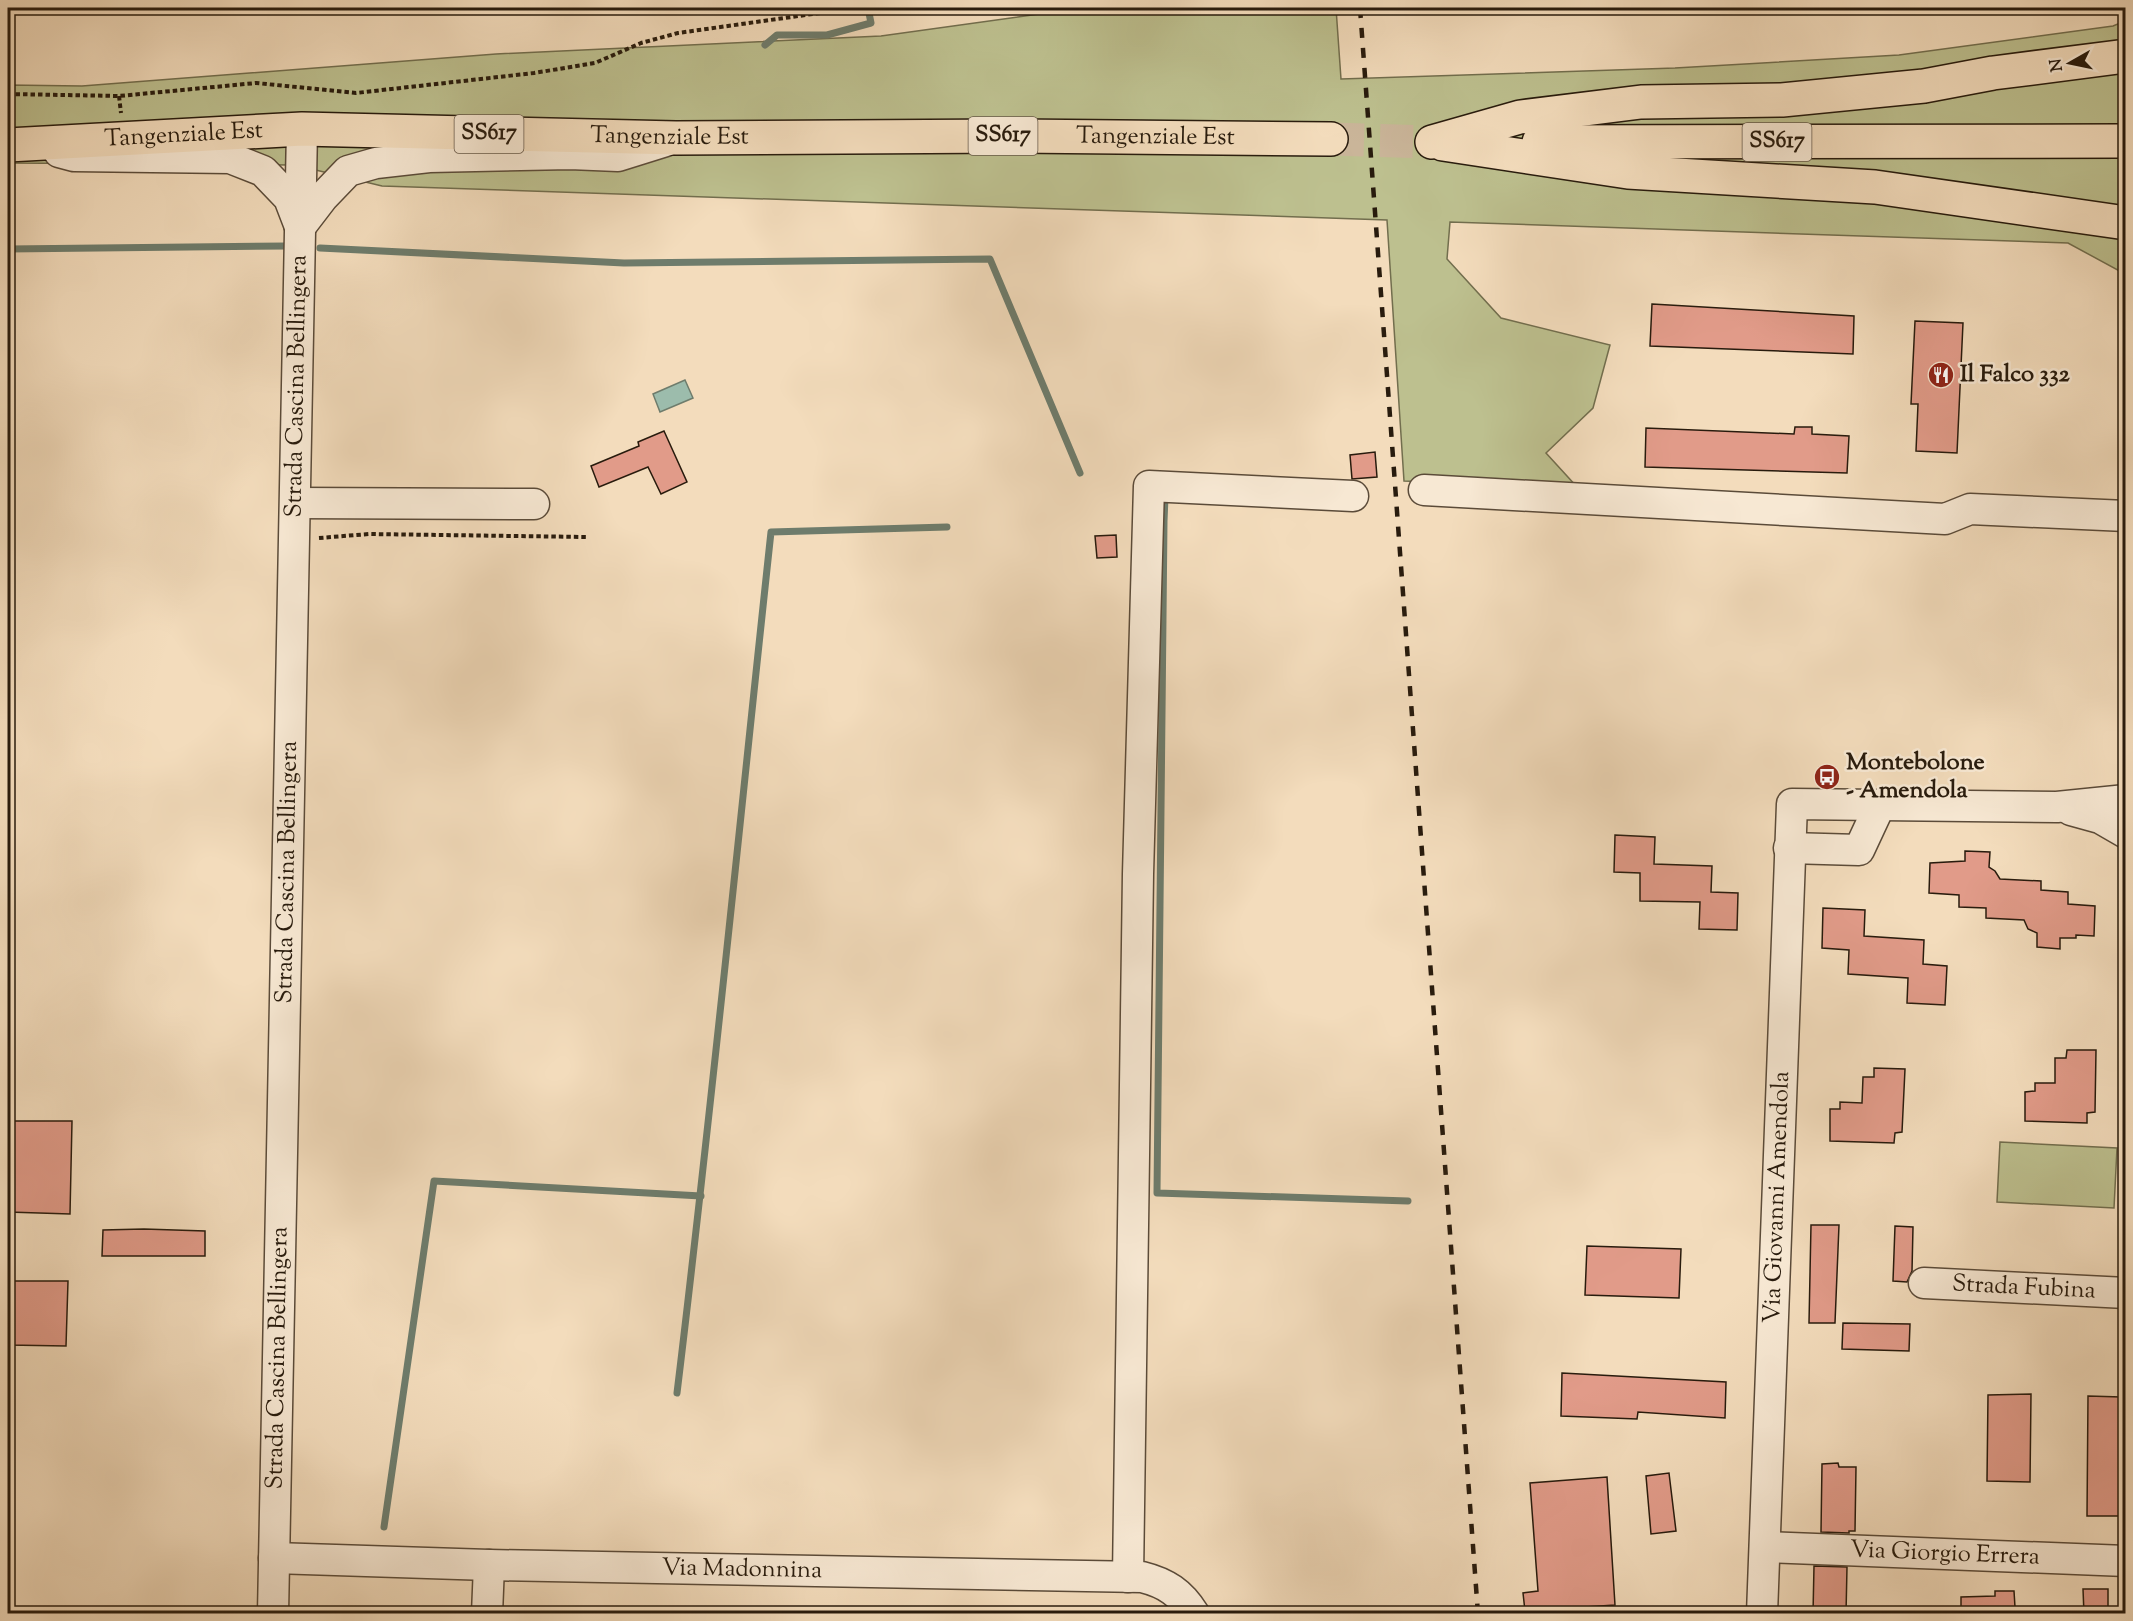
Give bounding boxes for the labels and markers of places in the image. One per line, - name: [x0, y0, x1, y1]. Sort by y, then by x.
- place label: Il Falco 332: [1960, 358, 2071, 392]
- restaurant icon: Il Falco 332: [1926, 360, 1956, 390]
- place label: Montebolone - Amendola: [1846, 746, 1985, 808]
- bus stop icon: Montebolone - Amendola: [1812, 762, 1842, 792]

